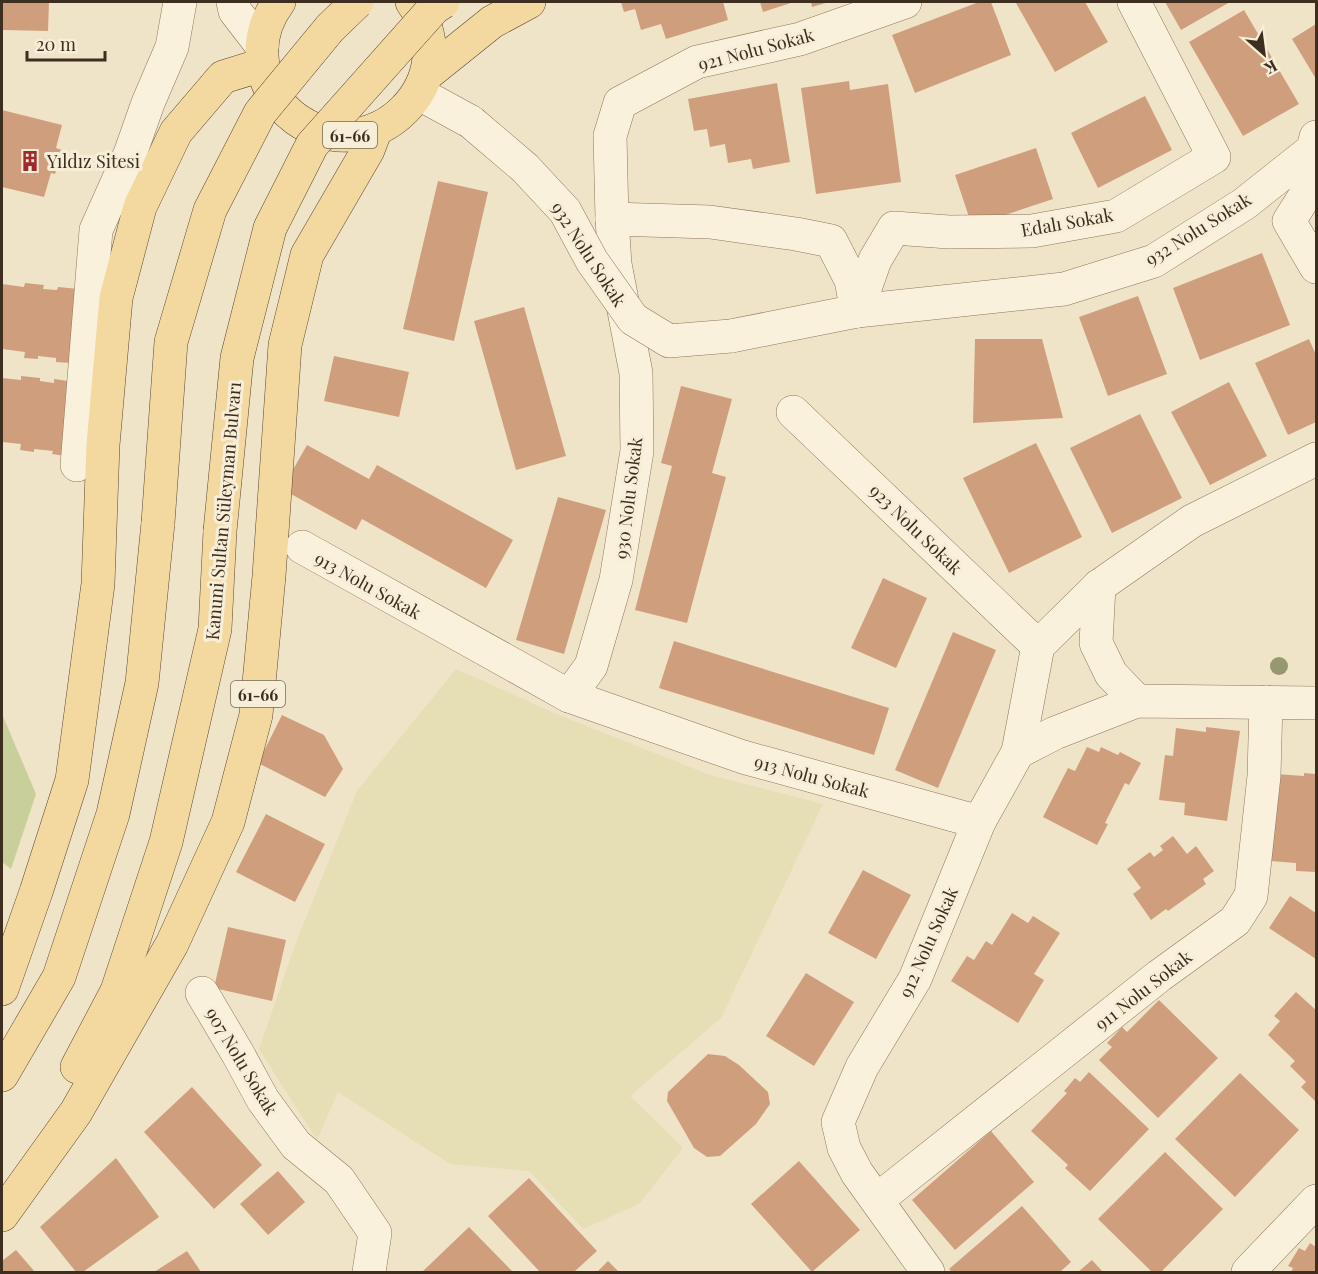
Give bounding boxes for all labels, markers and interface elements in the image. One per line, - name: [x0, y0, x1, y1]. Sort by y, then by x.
- street label: 921 Nolu Sokak: [695, 22, 817, 76]
- scale bar: [27, 24, 105, 62]
- north arrow: [1234, 24, 1294, 84]
- text: 20 m: [36, 32, 76, 56]
- text: K: [1261, 56, 1281, 80]
- road number: 61-66: [323, 122, 377, 148]
- building icon: Yıldız Sitesi: [18, 149, 42, 173]
- place label: Yıldız Sitesi: [46, 149, 140, 173]
- street label: 932 Nolu Sokak: [1141, 187, 1256, 271]
- street label: 932 Nolu Sokak: [546, 197, 632, 311]
- street label: Edalı Sokak: [1019, 202, 1115, 242]
- street label: Kanuni Sultan Süleyman Bulvarı: [200, 381, 246, 641]
- street label: 930 Nolu Sokak: [609, 436, 647, 560]
- street label: 923 Nolu Sokak: [864, 479, 968, 580]
- street label: 913 Nolu Sokak: [310, 546, 426, 624]
- road number: 61-66: [231, 681, 285, 707]
- street label: 913 Nolu Sokak: [752, 749, 872, 803]
- street label: 912 Nolu Sokak: [893, 883, 963, 1001]
- street label: 911 Nolu Sokak: [1089, 944, 1197, 1036]
- street label: 907 Nolu Sokak: [200, 1003, 284, 1119]

